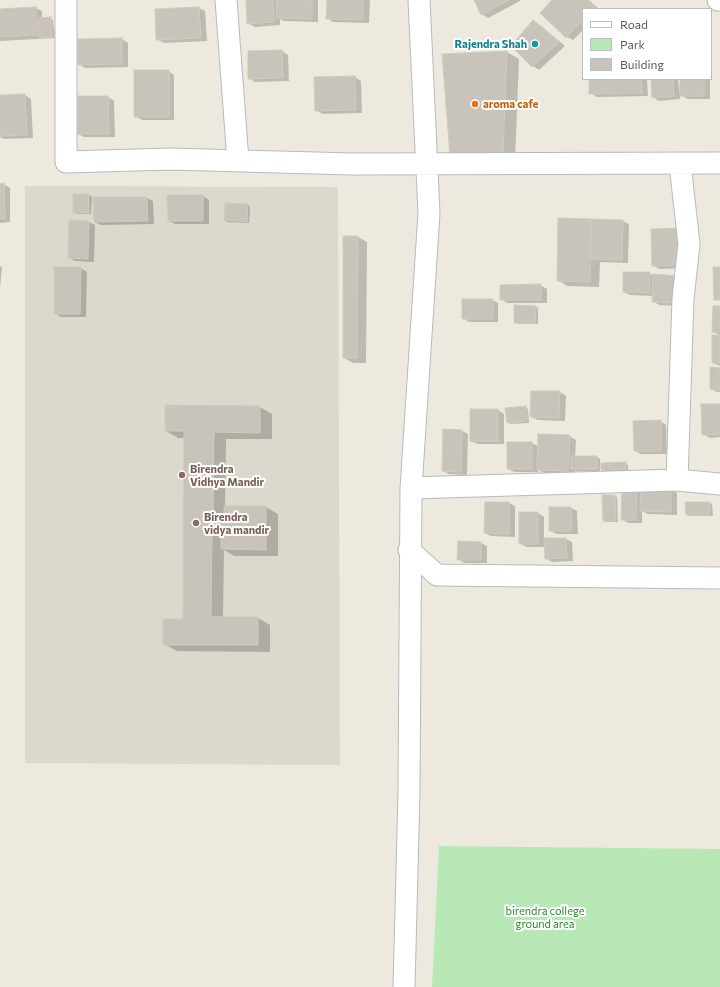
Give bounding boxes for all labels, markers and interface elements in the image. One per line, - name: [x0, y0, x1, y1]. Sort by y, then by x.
- legend: [582, 8, 712, 80]
- text: Road: [620, 17, 648, 31]
- place label: Rajendra Shah: [455, 37, 527, 51]
- text: Park: [620, 37, 645, 51]
- marker: Rajendra Shah: [530, 39, 540, 49]
- text: Building: [620, 57, 664, 71]
- place label: aroma cafe: [483, 97, 538, 111]
- marker: aroma cafe: [470, 99, 480, 109]
- place label: Birendra Vidhya Mandir: [190, 462, 264, 488]
- marker: Birendra Vidhya Mandir: [177, 470, 187, 480]
- place label: Birendra vidya mandir: [204, 510, 269, 536]
- marker: Birendra vidya mandir: [191, 518, 201, 528]
- park label: birendra college ground area: [505, 904, 585, 930]

